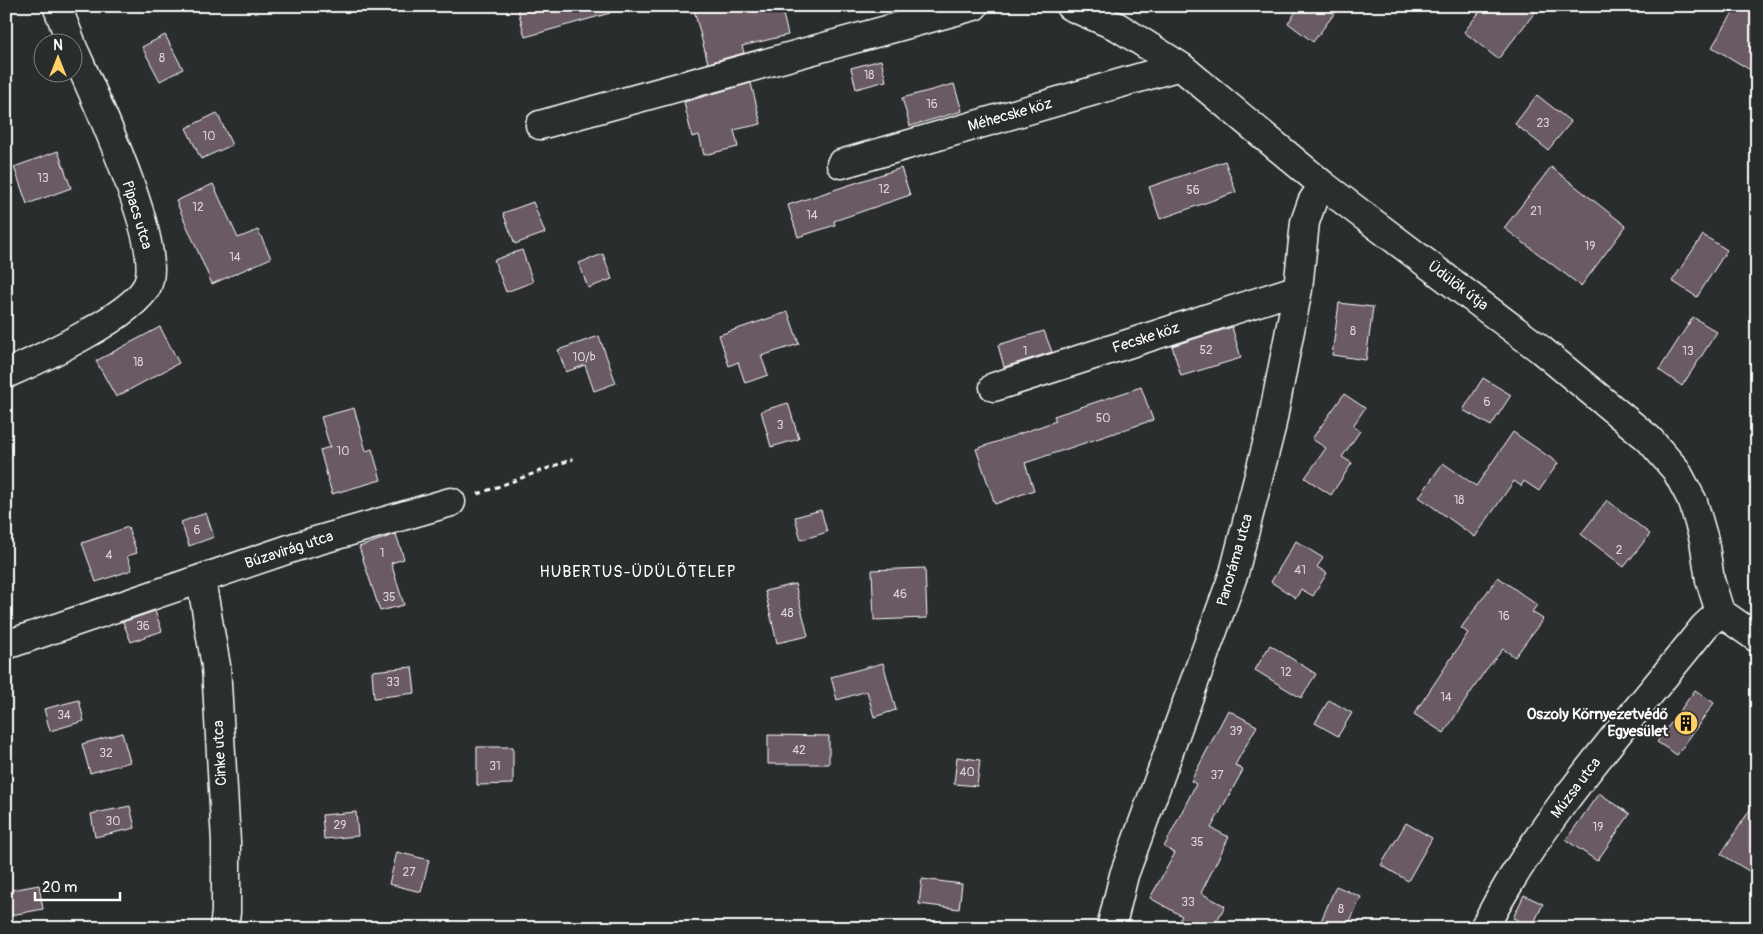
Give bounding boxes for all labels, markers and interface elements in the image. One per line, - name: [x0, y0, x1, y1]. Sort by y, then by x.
- north arrow: [32, 32, 82, 82]
- text: N: [53, 37, 63, 54]
- house number: 8: [159, 51, 165, 66]
- house number: 18: [864, 68, 874, 83]
- street label: Méhecske köz: [966, 94, 1054, 136]
- house number: 16: [926, 97, 938, 112]
- house number: 23: [1536, 116, 1550, 131]
- house number: 10: [203, 129, 215, 144]
- house number: 13: [37, 171, 49, 186]
- street label: Pipacs utca: [118, 178, 156, 252]
- house number: 12: [878, 182, 890, 197]
- house number: 56: [1186, 183, 1200, 198]
- house number: 12: [192, 200, 204, 215]
- house number: 21: [1530, 204, 1542, 219]
- house number: 14: [806, 208, 818, 223]
- house number: 19: [1585, 239, 1595, 254]
- house number: 14: [229, 250, 241, 265]
- street label: Üdülők útja: [1424, 257, 1492, 315]
- street label: Fecske köz: [1110, 318, 1182, 358]
- house number: 8: [1350, 324, 1356, 339]
- house number: 52: [1199, 343, 1213, 358]
- house number: 1: [1023, 344, 1027, 359]
- house number: 13: [1682, 344, 1694, 359]
- house number: 10/b: [572, 350, 596, 365]
- house number: 18: [133, 355, 143, 370]
- house number: 6: [1484, 395, 1491, 410]
- house number: 50: [1096, 411, 1110, 426]
- house number: 3: [777, 418, 784, 433]
- house number: 10: [337, 444, 349, 459]
- house number: 18: [1454, 493, 1464, 508]
- street label: Panoráma utca: [1213, 512, 1257, 608]
- house number: 6: [194, 523, 201, 538]
- street label: Búzavirág utca: [242, 527, 336, 573]
- house number: 2: [1616, 543, 1623, 558]
- house number: 1: [380, 546, 384, 561]
- house number: 4: [106, 548, 113, 563]
- district label: HUBERTUS-ÜDÜLŐTELEP: [540, 561, 736, 582]
- house number: 41: [1294, 563, 1306, 578]
- house number: 46: [893, 587, 907, 602]
- house number: 35: [382, 590, 396, 605]
- house number: 48: [780, 606, 794, 621]
- house number: 16: [1498, 609, 1510, 624]
- house number: 36: [136, 619, 150, 634]
- house number: 12: [1280, 665, 1292, 680]
- house number: 33: [386, 675, 400, 690]
- house number: 14: [1440, 690, 1452, 705]
- place label: Oszoly Környezetvédő Egyesület: [1527, 705, 1669, 741]
- house number: 34: [57, 708, 71, 723]
- building icon: Oszoly Környezetvédő Egyesület: [1673, 710, 1699, 736]
- street label: Cinke utca: [209, 720, 231, 786]
- house number: 39: [1230, 724, 1242, 739]
- house number: 42: [792, 743, 806, 758]
- house number: 32: [99, 746, 113, 761]
- street label: Múzsa utca: [1547, 754, 1605, 822]
- house number: 31: [489, 759, 501, 774]
- house number: 40: [959, 765, 975, 780]
- house number: 37: [1210, 768, 1224, 783]
- house number: 30: [106, 814, 120, 829]
- house number: 29: [334, 818, 346, 833]
- house number: 19: [1593, 820, 1603, 835]
- house number: 35: [1190, 835, 1204, 850]
- house number: 27: [402, 865, 416, 880]
- scale bar: [35, 869, 120, 901]
- text: 20 m: [42, 878, 77, 897]
- house number: 33: [1181, 895, 1195, 910]
- house number: 8: [1338, 902, 1344, 917]

